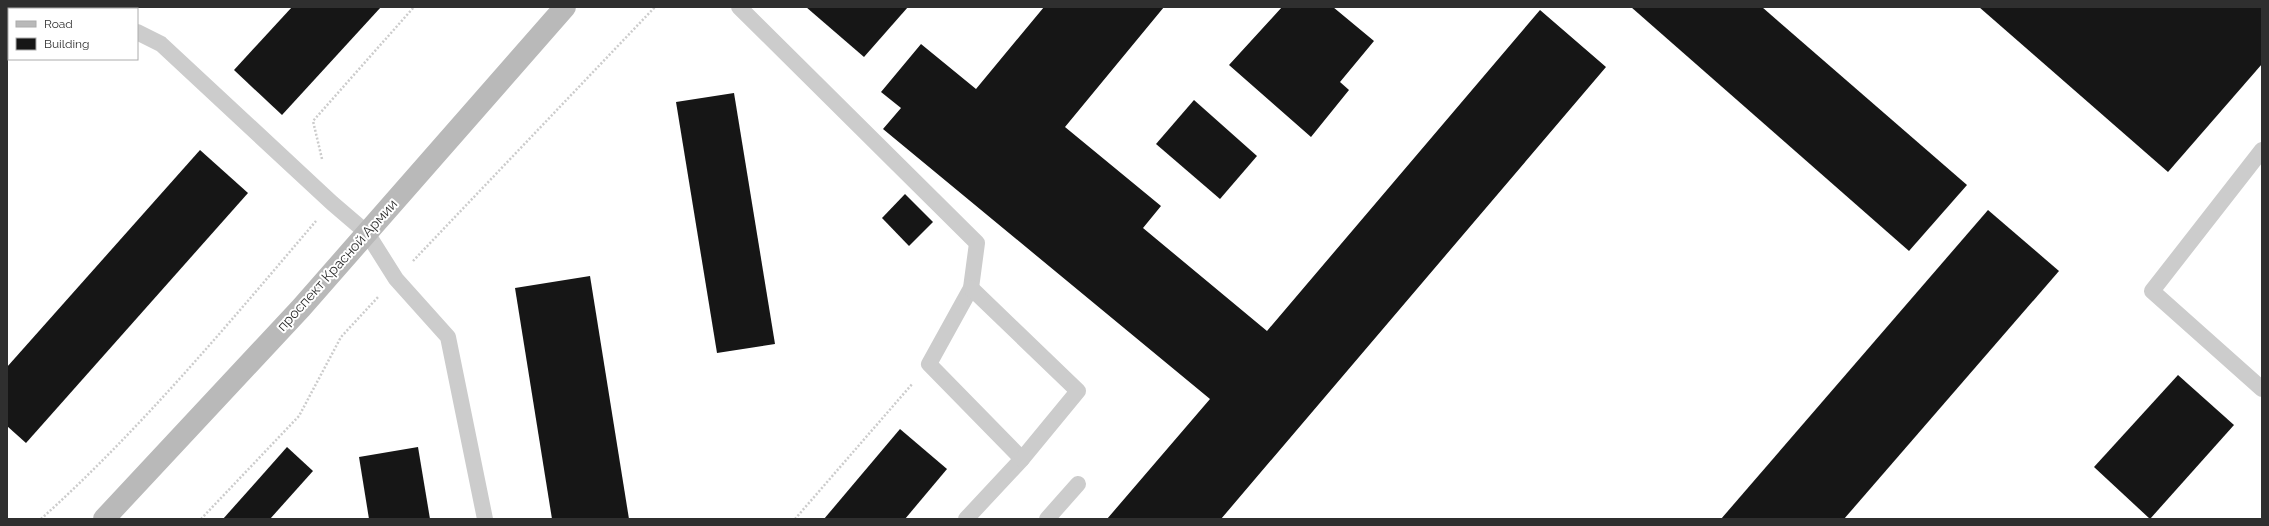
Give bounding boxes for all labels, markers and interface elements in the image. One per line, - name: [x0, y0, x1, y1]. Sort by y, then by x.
- legend: [8, 8, 138, 60]
- text: Road: [44, 17, 73, 31]
- text: Building: [44, 37, 90, 51]
- street label: проспект Красной Армии: [274, 196, 400, 334]

